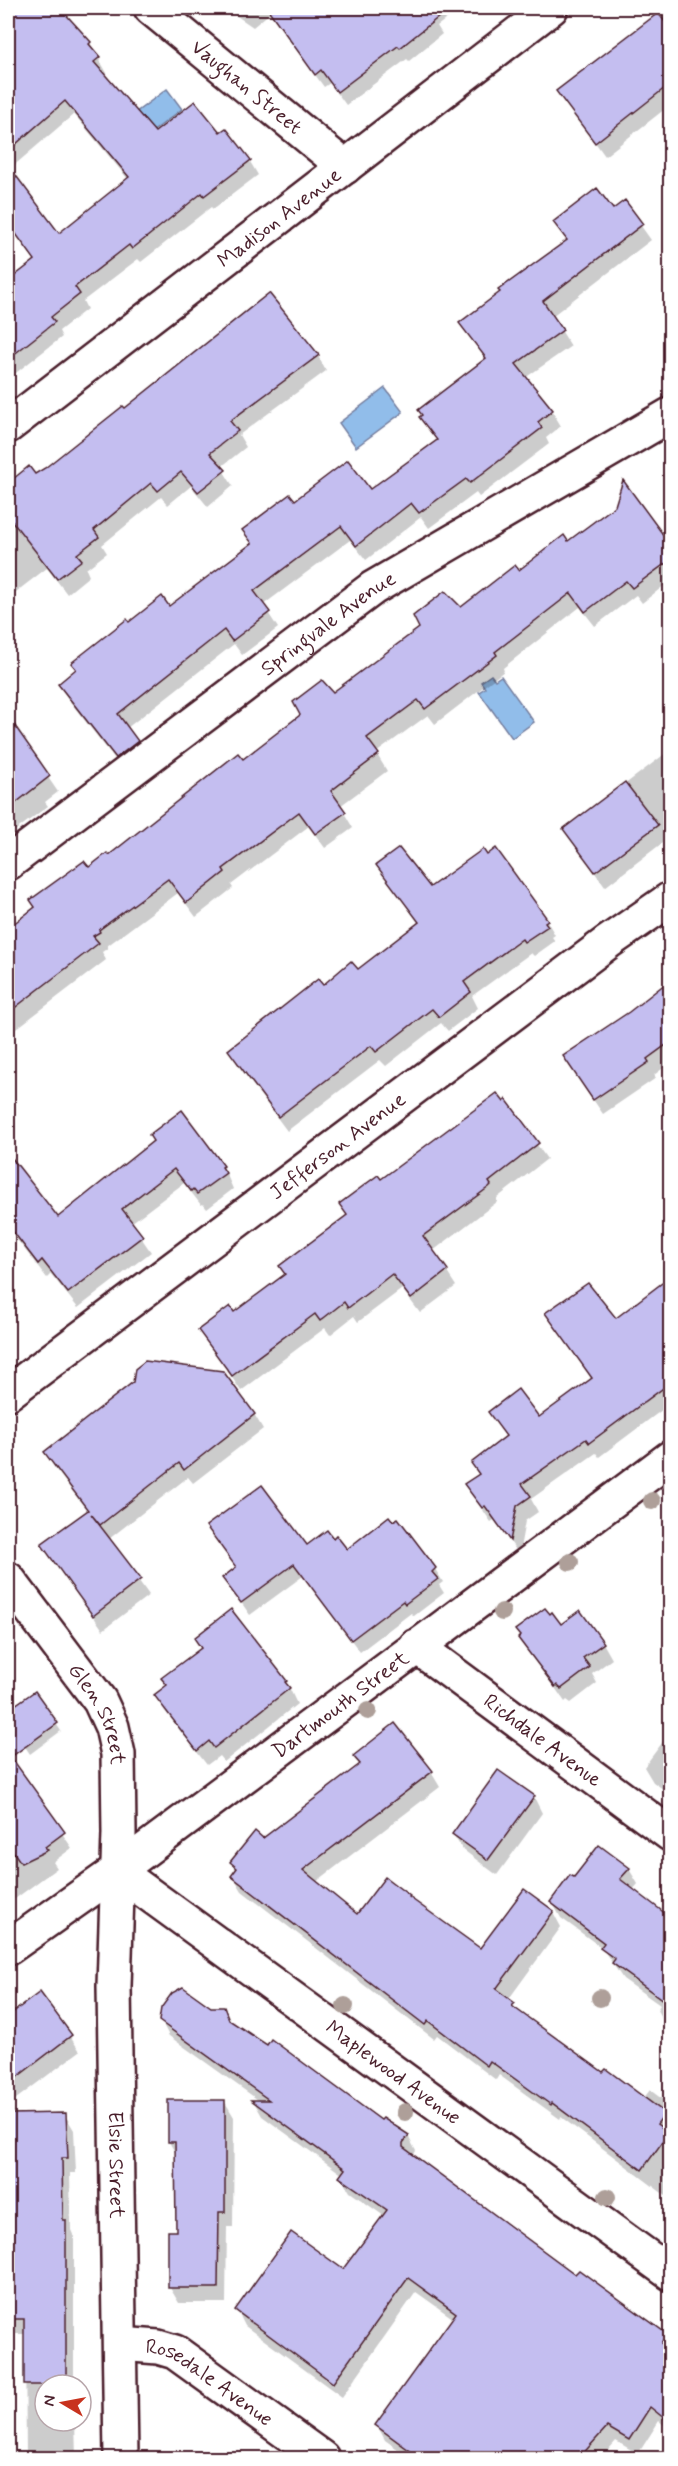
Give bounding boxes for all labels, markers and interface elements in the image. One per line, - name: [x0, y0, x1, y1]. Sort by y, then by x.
- street label: Vaughan Street: [185, 34, 308, 141]
- street label: Madison Avenue: [212, 161, 347, 275]
- street label: Springvale Avenue: [255, 565, 401, 683]
- street label: Jefferson Avenue: [264, 1086, 412, 1207]
- street label: Dartmouth Street: [267, 1644, 415, 1765]
- street label: Glen Street: [61, 1658, 131, 1766]
- street label: Richdale Avenue: [478, 1688, 607, 1794]
- street label: Maplewood Avenue: [320, 2014, 467, 2132]
- street label: Elsie Street: [101, 2111, 130, 2219]
- street label: Rosedale Avenue: [145, 2333, 279, 2433]
- north arrow: [33, 2373, 93, 2433]
- text: N: [38, 2394, 61, 2408]

